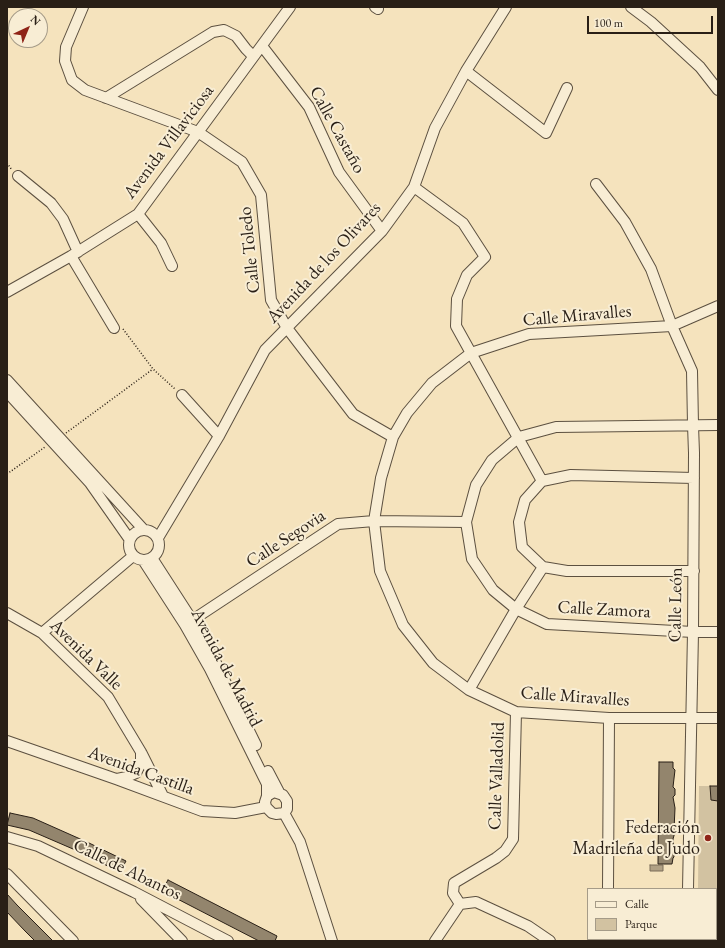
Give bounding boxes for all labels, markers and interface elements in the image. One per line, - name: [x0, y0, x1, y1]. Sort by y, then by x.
- north arrow: [8, 8, 48, 48]
- scale bar: [589, 8, 715, 34]
- text: N: [28, 12, 44, 28]
- text: 100 m: [594, 15, 623, 31]
- street label: Avenida Villaviciosa: [119, 81, 219, 203]
- street label: Calle Castaño: [304, 83, 370, 177]
- street label: Avenida de los Olivares: [262, 198, 386, 328]
- street label: Calle Toledo: [235, 206, 265, 294]
- street label: Calle Miravalles: [522, 300, 632, 332]
- street label: Calle Segovia: [242, 505, 330, 573]
- street label: Calle León: [665, 567, 687, 643]
- street label: Calle Zamora: [557, 597, 651, 623]
- street label: Avenida de Madrid: [186, 605, 266, 731]
- street label: Avenida Valle: [45, 615, 127, 695]
- street label: Calle Miravalles: [520, 682, 630, 712]
- street label: Calle Valladolid: [484, 722, 510, 830]
- street label: Avenida Castilla: [85, 742, 197, 800]
- place label: Federación Madrileña de Judo: [572, 817, 700, 860]
- marker: Federación Madrileña de Judo: [703, 833, 713, 843]
- street label: Calle de Abantos: [70, 835, 184, 905]
- legend: [587, 888, 717, 940]
- text: Calle: [625, 896, 649, 912]
- text: Parque: [625, 916, 657, 932]

